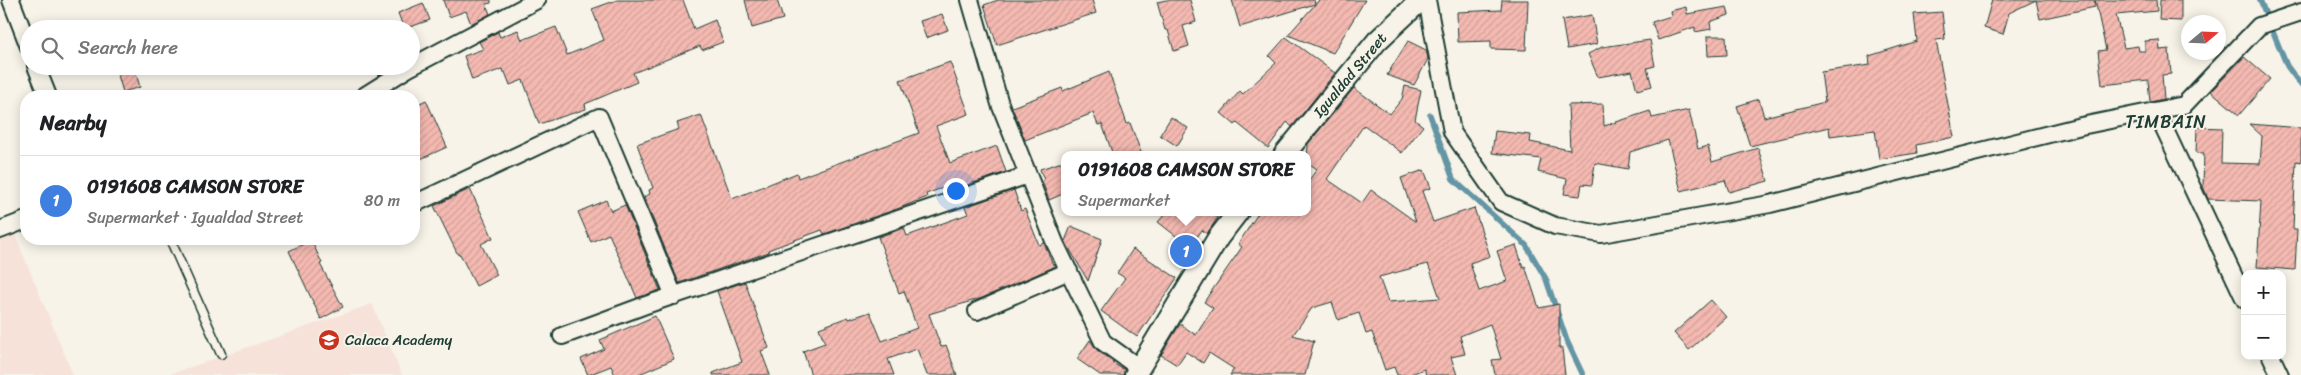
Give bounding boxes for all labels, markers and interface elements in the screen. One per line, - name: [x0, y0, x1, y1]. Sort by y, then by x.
- north arrow: [2181, 15, 2226, 60]
- search box: [20, 20, 420, 75]
- street label: Igualdad Street: [1306, 26, 1394, 124]
- text: Search here: [78, 31, 178, 64]
- icon: search: [38, 34, 66, 62]
- text: Nearby: [40, 104, 106, 142]
- district label: TIMBAIN: [2125, 106, 2207, 138]
- popup: [1061, 151, 1311, 216]
- text: 0191608 CAMSON STORE: [1078, 153, 1294, 186]
- text: 0191608 CAMSON STORE: [87, 170, 303, 203]
- your location: [943, 178, 969, 204]
- text: 1: [53, 186, 59, 215]
- text: 80 m: [364, 186, 400, 215]
- text: Supermarket: [1078, 186, 1170, 215]
- text: Supermarket · Igualdad Street: [87, 203, 303, 232]
- pin: 1: [1170, 232, 1202, 270]
- map controls: [2241, 270, 2286, 360]
- button: +: [2241, 270, 2286, 315]
- button: −: [2241, 315, 2286, 360]
- place label: Calaca Academy: [345, 327, 453, 353]
- school or university icon: Calaca Academy: [317, 328, 341, 352]

